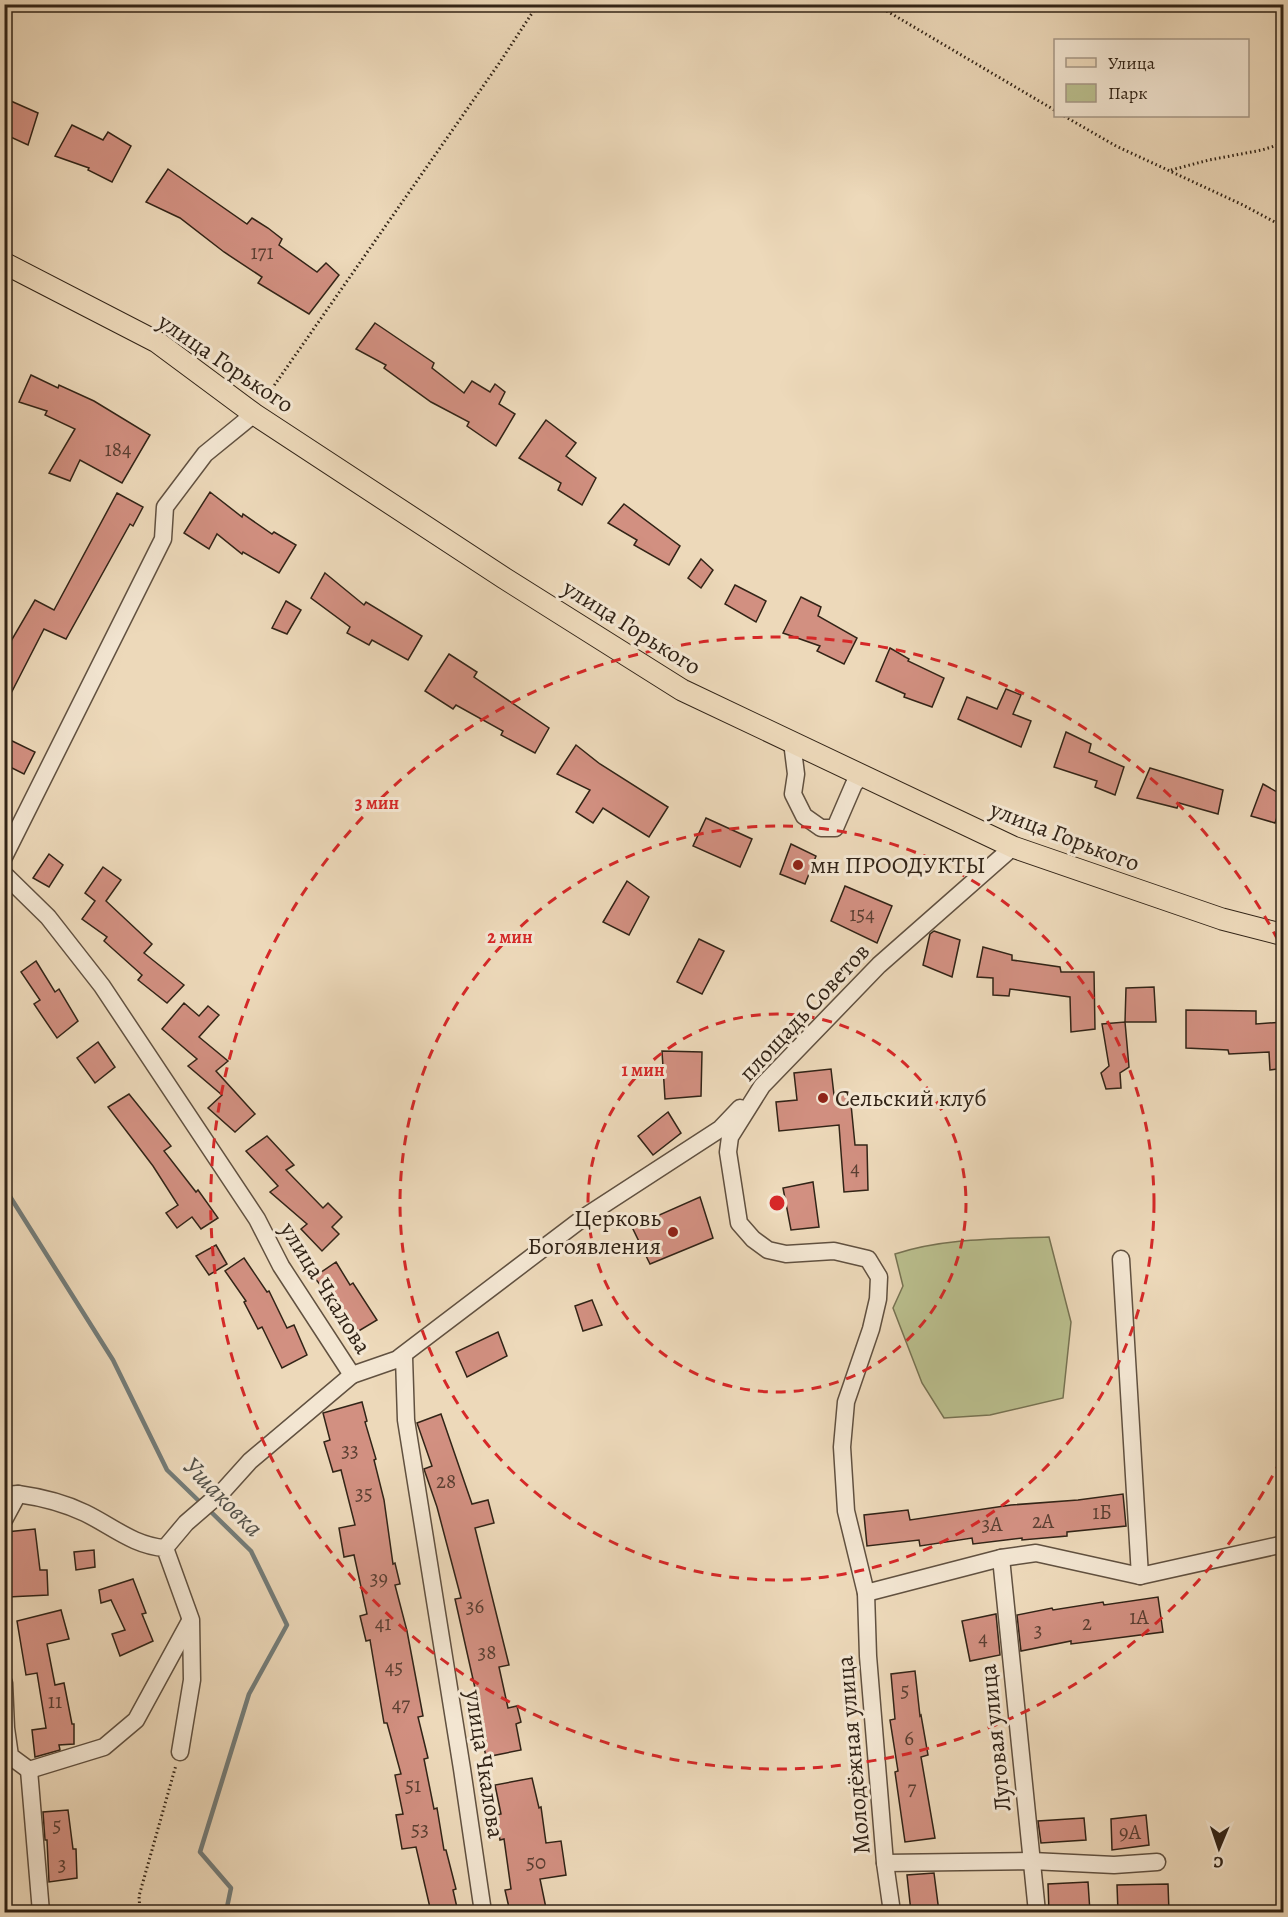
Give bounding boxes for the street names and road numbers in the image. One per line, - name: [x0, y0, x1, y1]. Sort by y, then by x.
- street label: улица Горького: [151, 305, 300, 420]
- street label: улица Горького: [556, 571, 707, 682]
- street label: улица Горького: [985, 792, 1144, 879]
- street label: площадь Советов: [731, 936, 877, 1088]
- street label: улица Чкалова: [272, 1215, 379, 1360]
- street label: Молодёжная улица: [828, 1654, 878, 1856]
- street label: Луговая улица: [971, 1663, 1019, 1813]
- street label: улица Чкалова: [457, 1687, 513, 1840]

